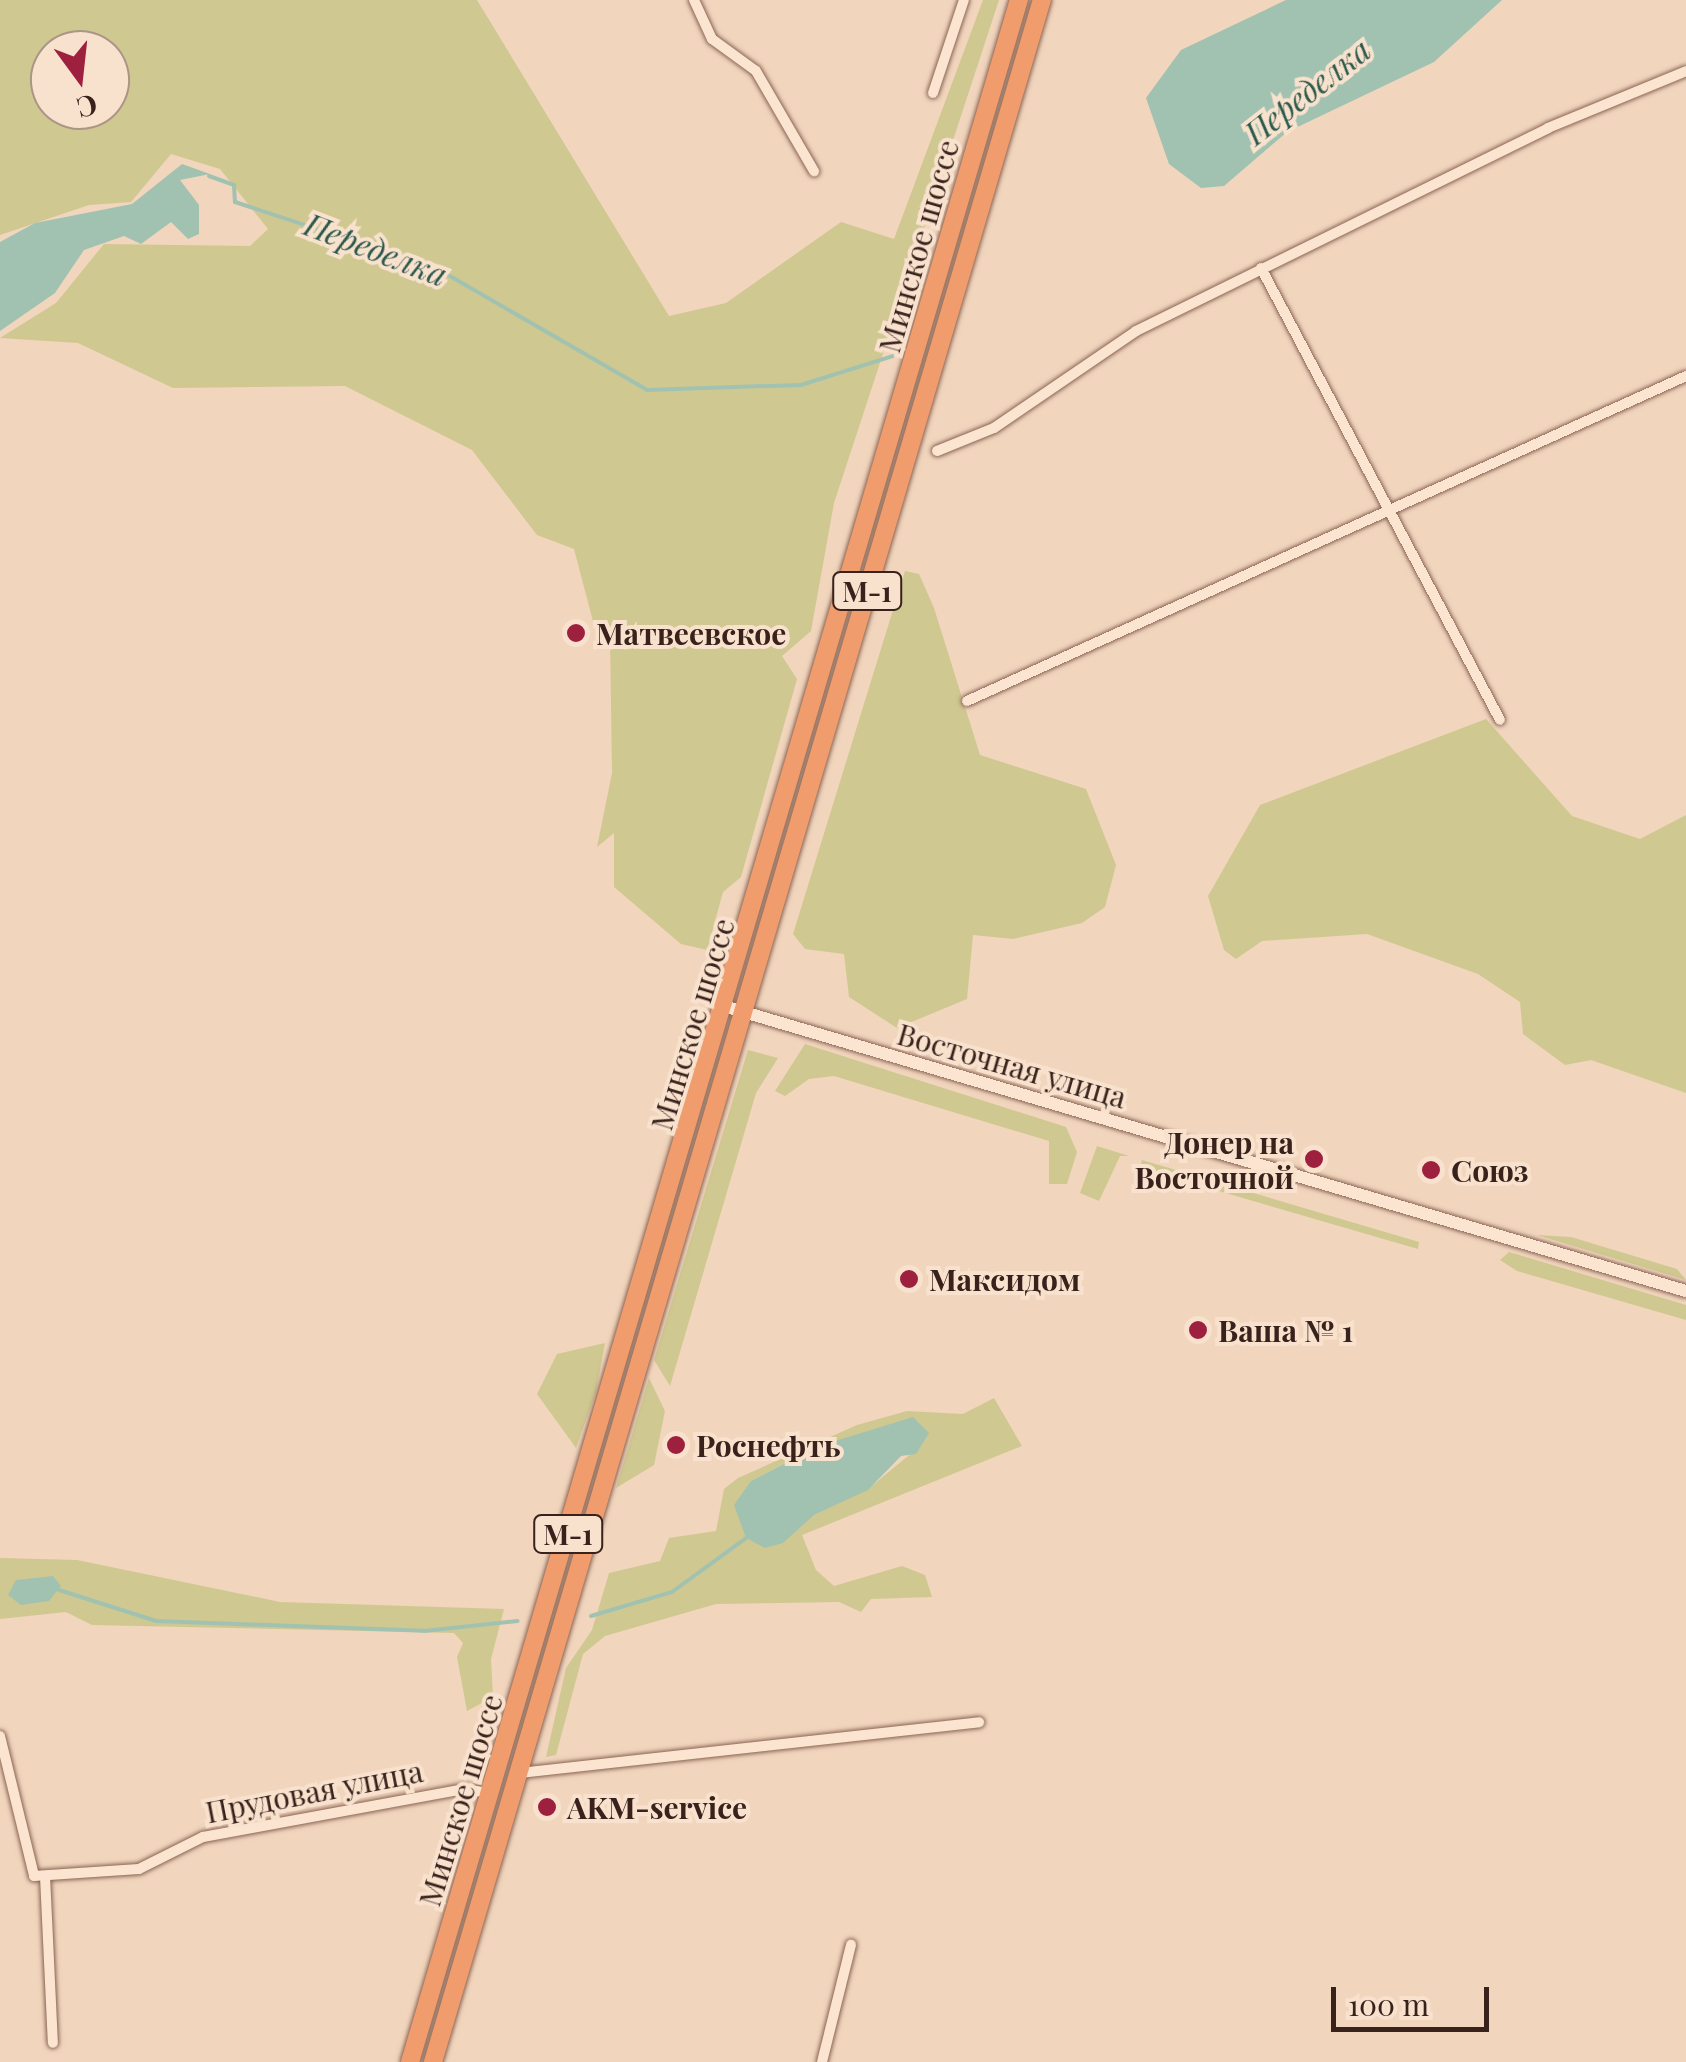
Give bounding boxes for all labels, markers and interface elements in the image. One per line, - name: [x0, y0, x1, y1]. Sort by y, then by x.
- north arrow: [30, 30, 130, 130]
- water label: Переделка: [1236, 30, 1378, 152]
- text: С: [73, 87, 102, 128]
- street label: Минское шоссе: [870, 135, 966, 357]
- water label: Переделка: [299, 204, 453, 294]
- road number: М-1: [832, 568, 902, 614]
- place label: Матвеевское: [596, 615, 786, 651]
- marker: Матвеевское: [565, 622, 587, 644]
- street label: Минское шоссе: [643, 914, 741, 1134]
- street label: Восточная улица: [893, 1015, 1131, 1115]
- place label: Донер на Восточной: [1135, 1124, 1294, 1194]
- marker: Донер на Восточной: [1303, 1148, 1325, 1170]
- place label: Союз: [1451, 1152, 1529, 1188]
- marker: Союз: [1420, 1159, 1442, 1181]
- place label: Максидом: [929, 1261, 1080, 1297]
- marker: Максидом: [898, 1268, 920, 1290]
- place label: Ваша № 1: [1218, 1312, 1353, 1348]
- marker: Ваша № 1: [1187, 1319, 1209, 1341]
- place label: Роснефть: [696, 1427, 840, 1463]
- marker: Роснефть: [665, 1434, 687, 1456]
- road number: М-1: [533, 1511, 603, 1557]
- street label: Минское шоссе: [411, 1690, 509, 1910]
- street label: Прудовая улица: [202, 1752, 426, 1830]
- place label: AKM-service: [567, 1789, 747, 1825]
- marker: AKM-service: [536, 1796, 558, 1818]
- scale bar: [1336, 1967, 1494, 2029]
- text: 100 m: [1348, 1984, 1429, 2024]

